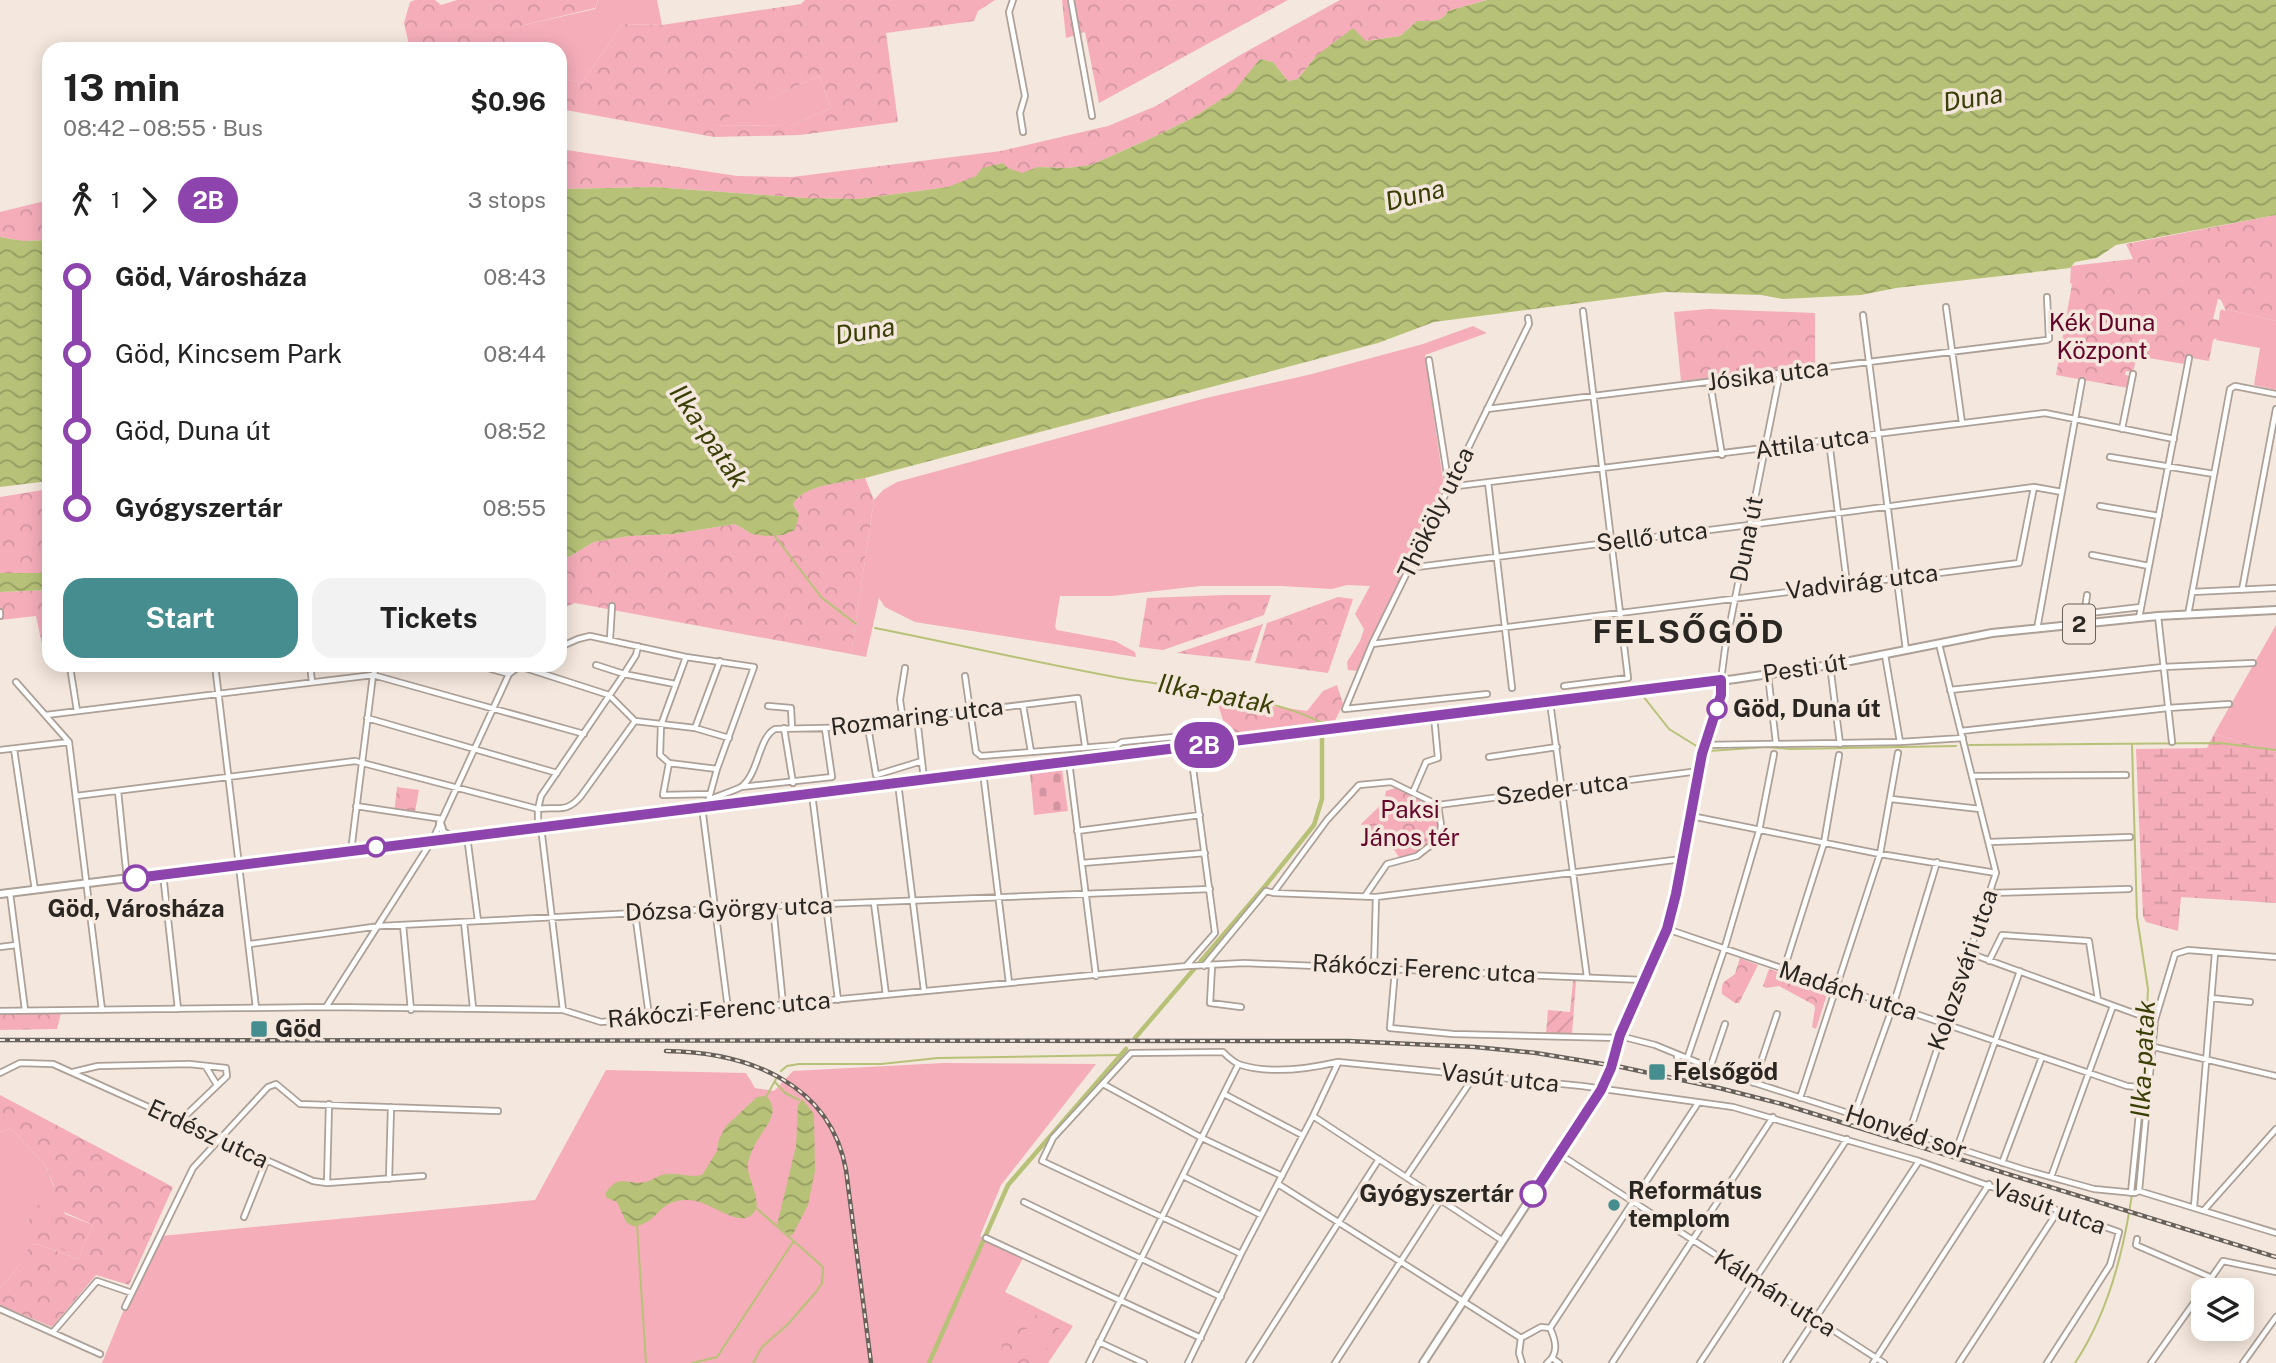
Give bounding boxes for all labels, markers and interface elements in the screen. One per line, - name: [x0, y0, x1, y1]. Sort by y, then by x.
- text: 13 min: [63, 65, 180, 110]
- water label: Duna: [1941, 77, 2005, 118]
- text: $0.96: [470, 86, 546, 117]
- text: 08:42 – 08:55 · Bus: [63, 114, 263, 141]
- water label: Duna: [1382, 172, 1448, 217]
- icon: walk: [63, 181, 101, 219]
- icon: forward: [130, 181, 168, 219]
- text: 1: [111, 186, 120, 213]
- text: 2B: [192, 186, 224, 214]
- text: 3 stops: [468, 186, 546, 213]
- text: Göd, Városháza: [115, 261, 307, 292]
- text: 08:43: [483, 263, 546, 290]
- park label: Kék Duna Központ: [2049, 308, 2155, 364]
- water label: Duna: [833, 310, 897, 351]
- text: Göd, Kincsem Park: [115, 338, 342, 369]
- text: 08:44: [483, 340, 546, 367]
- street label: Jósika utca: [1705, 353, 1830, 395]
- water label: Ilka-patak: [664, 378, 755, 493]
- text: Göd, Duna út: [115, 415, 271, 446]
- text: 08:52: [484, 417, 546, 444]
- street label: Attila utca: [1753, 420, 1871, 464]
- street label: Thököly utca: [1391, 442, 1479, 583]
- text: Gyógyszertár: [115, 492, 283, 523]
- street label: Duna út: [1724, 493, 1768, 584]
- text: 08:55: [483, 494, 546, 521]
- street label: Sellő utca: [1595, 515, 1709, 557]
- street label: Vadvirág utca: [1784, 558, 1940, 604]
- button: Start: [63, 578, 298, 658]
- button: Tickets: [312, 578, 546, 658]
- road number: 2: [2063, 604, 2095, 644]
- district label: FELSŐGÖD: [1592, 613, 1786, 650]
- street label: Pesti út: [1761, 647, 1849, 687]
- water label: Ilka-patak: [1155, 667, 1277, 720]
- street label: Rozmaring utca: [829, 692, 1005, 740]
- place label: Göd, Duna út: [1733, 694, 1881, 722]
- marker: Göd, Duna út: [1707, 699, 1727, 719]
- line badge: 2B: [1172, 722, 1236, 768]
- text: 2B: [1188, 731, 1220, 759]
- street label: Szeder utca: [1494, 766, 1630, 810]
- park label: Paksi János tér: [1360, 795, 1460, 851]
- unlabelled marker: [366, 837, 386, 857]
- marker: Göd, Városháza: [123, 865, 149, 891]
- street label: Kolozsvári utca: [1921, 886, 2003, 1054]
- street label: Dózsa György utca: [624, 890, 833, 926]
- place label: Göd, Városháza: [47, 894, 225, 922]
- street label: Rákóczi Ferenc utca: [1312, 948, 1537, 988]
- street label: Madách utca: [1776, 955, 1921, 1026]
- street label: Rákóczi Ferenc utca: [606, 985, 832, 1033]
- water label: Ilka-patak: [2124, 999, 2161, 1119]
- place label: Göd: [275, 1014, 322, 1042]
- marker: Göd: [249, 1019, 269, 1039]
- street label: Vasút utca: [1440, 1057, 1561, 1097]
- place label: Felsőgöd: [1673, 1057, 1778, 1085]
- marker: Felsőgöd: [1647, 1062, 1667, 1082]
- street label: Erdész utca: [144, 1093, 273, 1173]
- street label: Honvéd sor: [1842, 1098, 1971, 1164]
- street label: Vasút utca: [1989, 1173, 2110, 1239]
- place label: Református templom: [1628, 1176, 1762, 1232]
- place label: Gyógyszertár: [1359, 1179, 1514, 1207]
- marker: Gyógyszertár: [1520, 1181, 1546, 1207]
- marker: Református templom: [1606, 1197, 1622, 1213]
- street label: Kálmán utca: [1709, 1242, 1842, 1342]
- map controls: [2191, 1278, 2254, 1341]
- button: layers: [2191, 1278, 2254, 1341]

